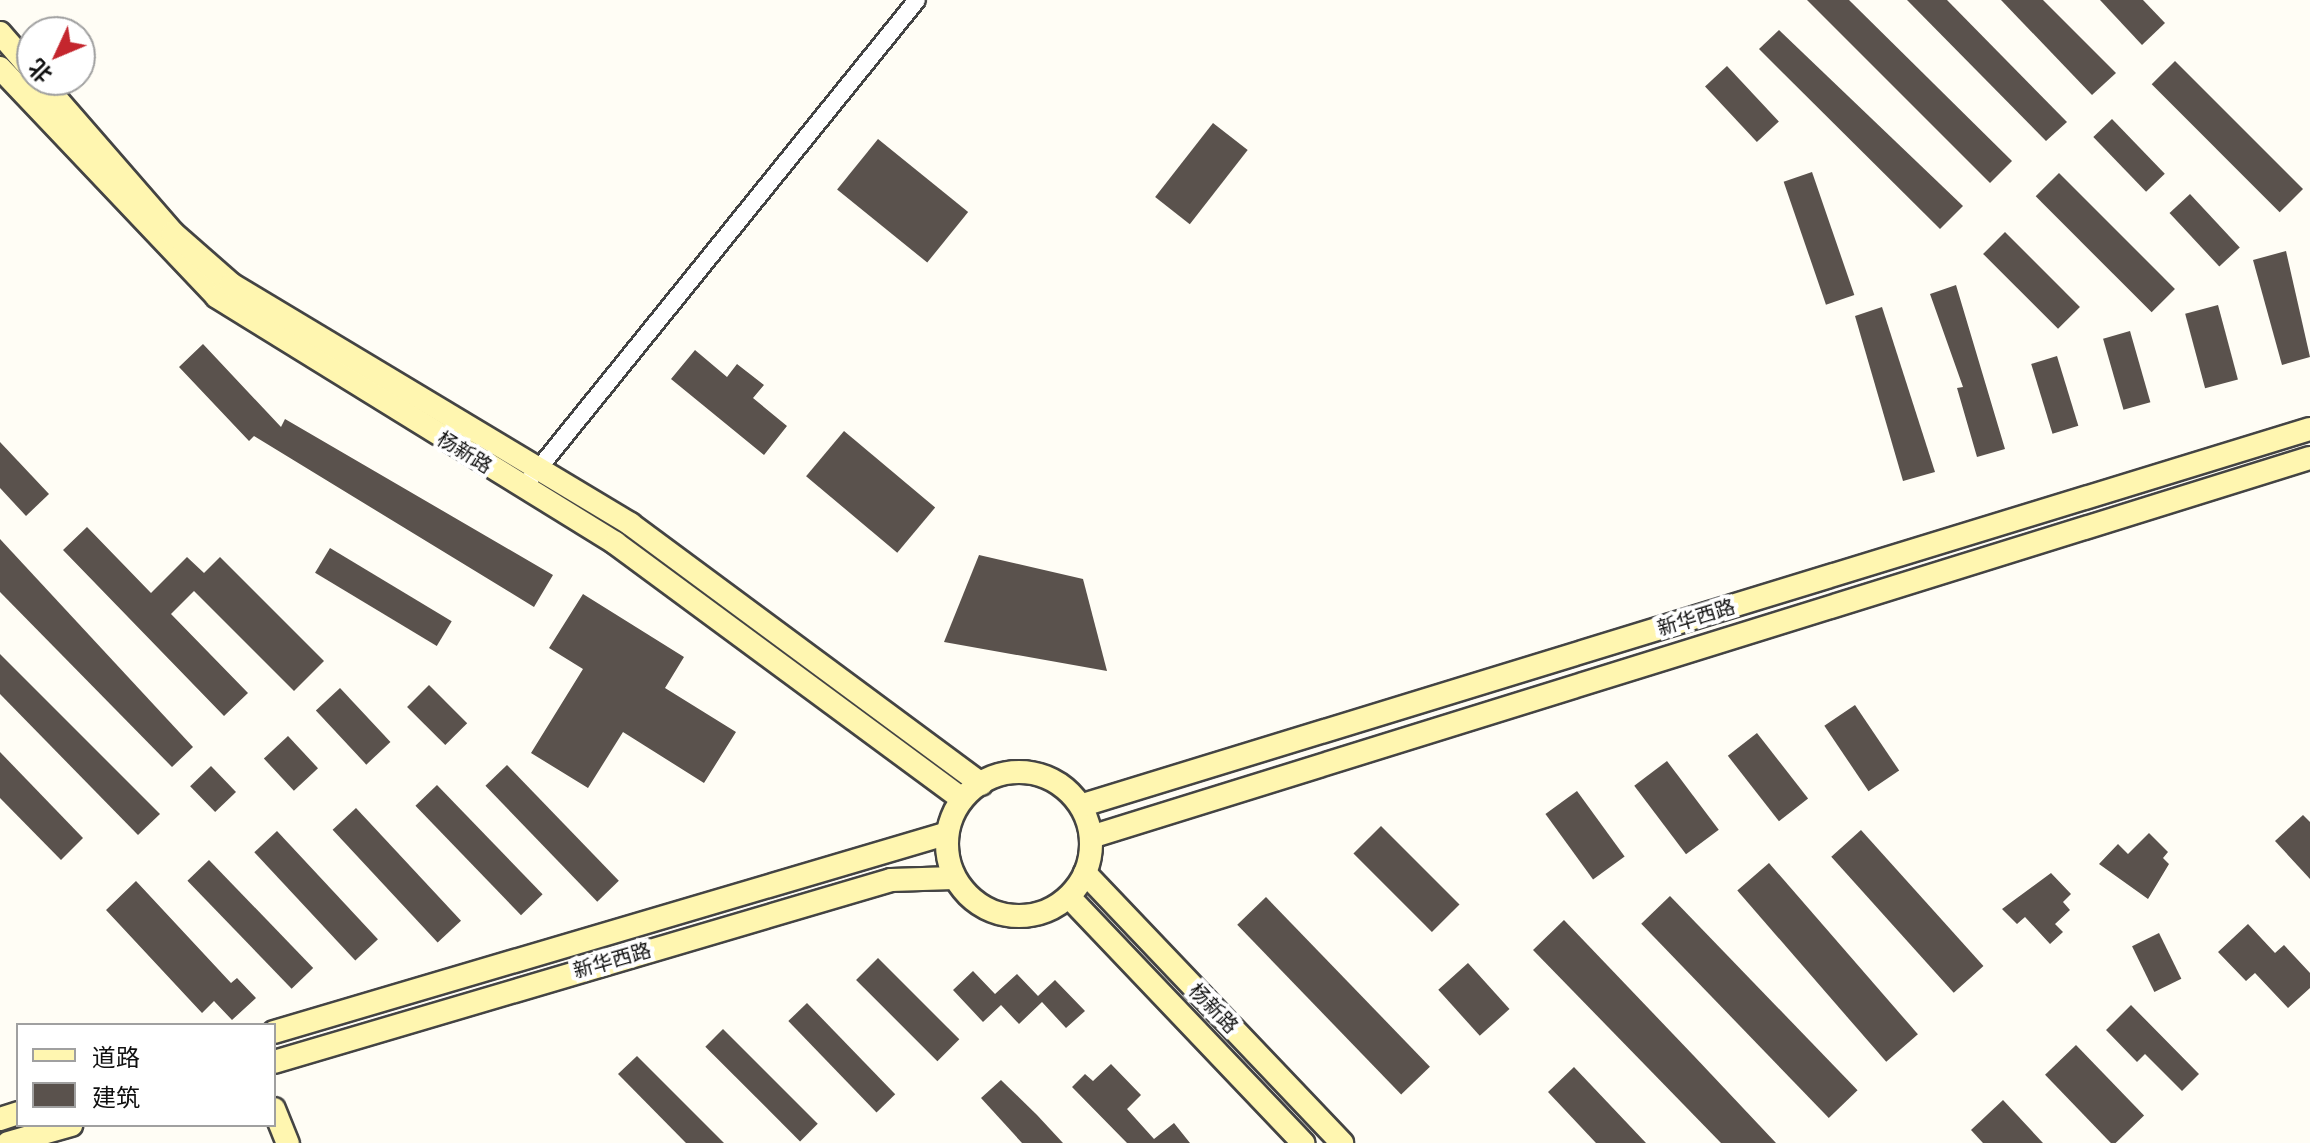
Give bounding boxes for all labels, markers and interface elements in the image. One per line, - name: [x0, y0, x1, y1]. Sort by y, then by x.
- north arrow: [16, 16, 96, 96]
- text: 北: [22, 54, 58, 90]
- street label: 杨新路: [433, 426, 497, 478]
- street label: 新华西路: [1654, 594, 1738, 640]
- street label: 新华西路: [570, 937, 654, 983]
- street label: 杨新路: [1185, 978, 1243, 1038]
- legend: [16, 1023, 276, 1127]
- text: 道路: [92, 1041, 140, 1073]
- text: 建筑: [92, 1081, 140, 1113]

